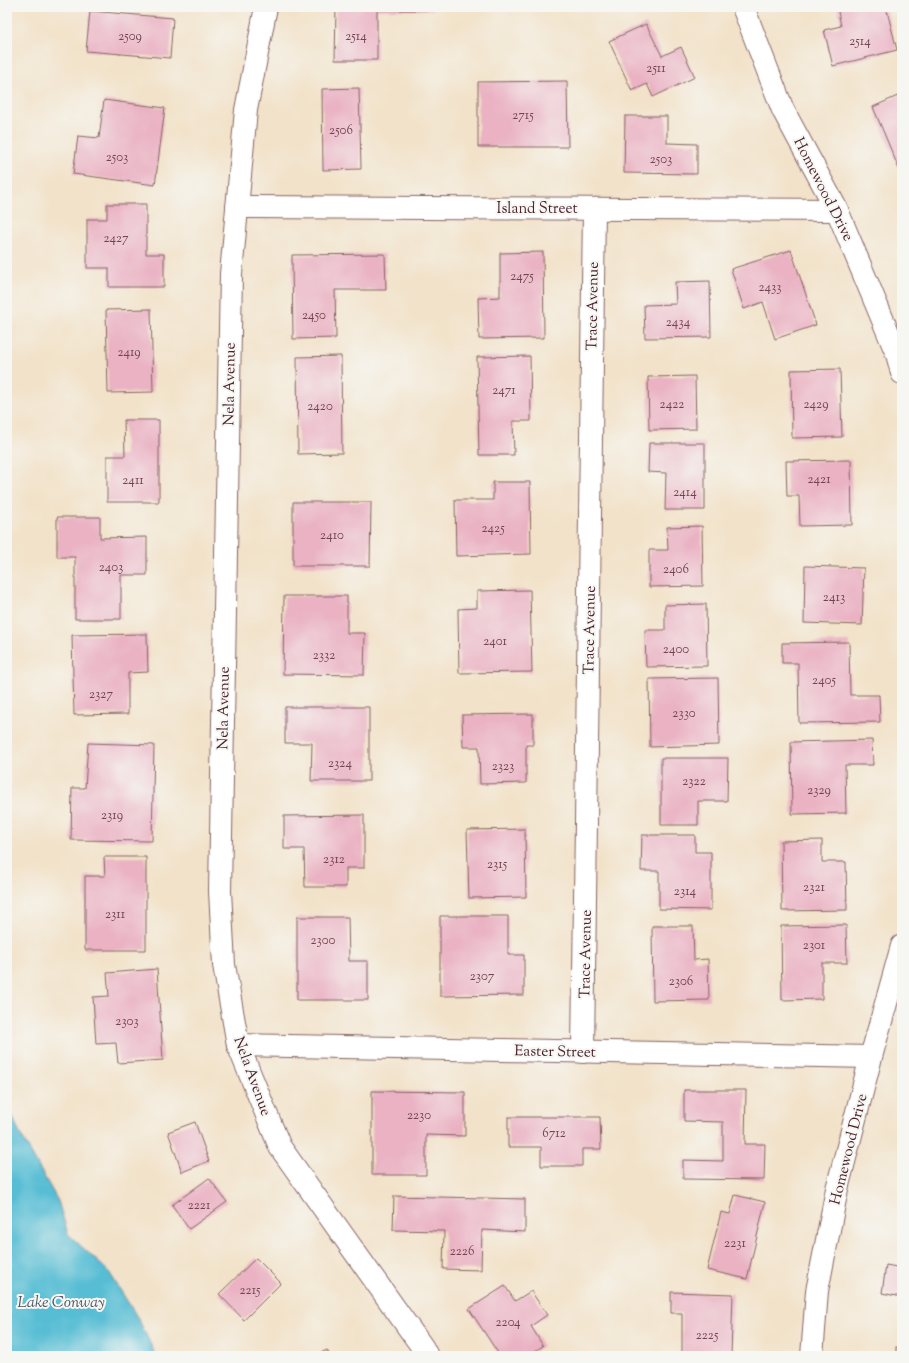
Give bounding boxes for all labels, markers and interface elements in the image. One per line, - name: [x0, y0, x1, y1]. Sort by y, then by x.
- house number: 2509: [118, 28, 142, 46]
- house number: 2514: [345, 28, 367, 46]
- house number: 2514: [849, 33, 871, 51]
- house number: 2511: [646, 60, 666, 78]
- house number: 2715: [512, 107, 534, 125]
- house number: 2506: [329, 122, 353, 140]
- street label: Homewood Drive: [787, 134, 858, 245]
- house number: 2503: [106, 149, 128, 167]
- house number: 2503: [650, 151, 672, 169]
- street label: Island Street: [496, 199, 578, 220]
- house number: 2427: [103, 230, 129, 248]
- street label: Trace Avenue: [582, 262, 605, 351]
- house number: 2475: [510, 268, 534, 286]
- house number: 2433: [758, 279, 782, 297]
- house number: 2450: [302, 307, 326, 325]
- house number: 2434: [666, 314, 691, 332]
- street label: Nela Avenue: [219, 342, 242, 426]
- house number: 2419: [117, 344, 141, 362]
- house number: 2471: [492, 382, 516, 400]
- house number: 2422: [660, 396, 684, 414]
- house number: 2429: [803, 396, 829, 414]
- house number: 2420: [307, 398, 333, 416]
- house number: 2421: [807, 471, 831, 489]
- house number: 2411: [122, 472, 144, 490]
- house number: 2414: [673, 484, 697, 502]
- house number: 2425: [481, 520, 505, 538]
- house number: 2410: [320, 527, 344, 545]
- house number: 2403: [99, 559, 123, 577]
- house number: 2406: [663, 561, 689, 579]
- street label: Trace Avenue: [579, 586, 602, 675]
- house number: 2413: [823, 589, 845, 607]
- house number: 2401: [483, 633, 507, 651]
- house number: 2400: [663, 641, 689, 659]
- house number: 2332: [313, 647, 335, 665]
- street label: Nela Avenue: [213, 666, 236, 750]
- house number: 2405: [812, 672, 836, 690]
- house number: 2327: [89, 686, 113, 704]
- house number: 2330: [672, 705, 696, 723]
- house number: 2324: [328, 755, 352, 773]
- house number: 2323: [492, 758, 514, 776]
- house number: 2322: [682, 773, 706, 791]
- house number: 2329: [807, 782, 831, 800]
- house number: 2319: [101, 807, 123, 825]
- house number: 2312: [323, 851, 345, 869]
- house number: 2315: [487, 856, 508, 874]
- house number: 2321: [803, 879, 825, 897]
- house number: 2314: [674, 883, 697, 901]
- house number: 2311: [105, 906, 126, 924]
- street label: Trace Avenue: [575, 910, 598, 999]
- house number: 2300: [311, 932, 336, 950]
- house number: 2301: [803, 937, 826, 955]
- house number: 2307: [470, 968, 495, 986]
- house number: 2306: [669, 973, 693, 991]
- house number: 2303: [115, 1013, 139, 1031]
- street label: Nela Avenue: [228, 1034, 276, 1119]
- street label: Easter Street: [514, 1041, 596, 1064]
- street label: Homewood Drive: [825, 1091, 873, 1207]
- house number: 2230: [407, 1107, 431, 1125]
- house number: 6712: [542, 1125, 566, 1143]
- house number: 2221: [188, 1197, 211, 1215]
- house number: 2231: [724, 1235, 746, 1253]
- house number: 2226: [450, 1243, 474, 1261]
- house number: 2215: [239, 1282, 261, 1300]
- water label: Lake Conway: [17, 1292, 105, 1315]
- house number: 2204: [496, 1314, 521, 1332]
- house number: 2225: [696, 1327, 719, 1345]

